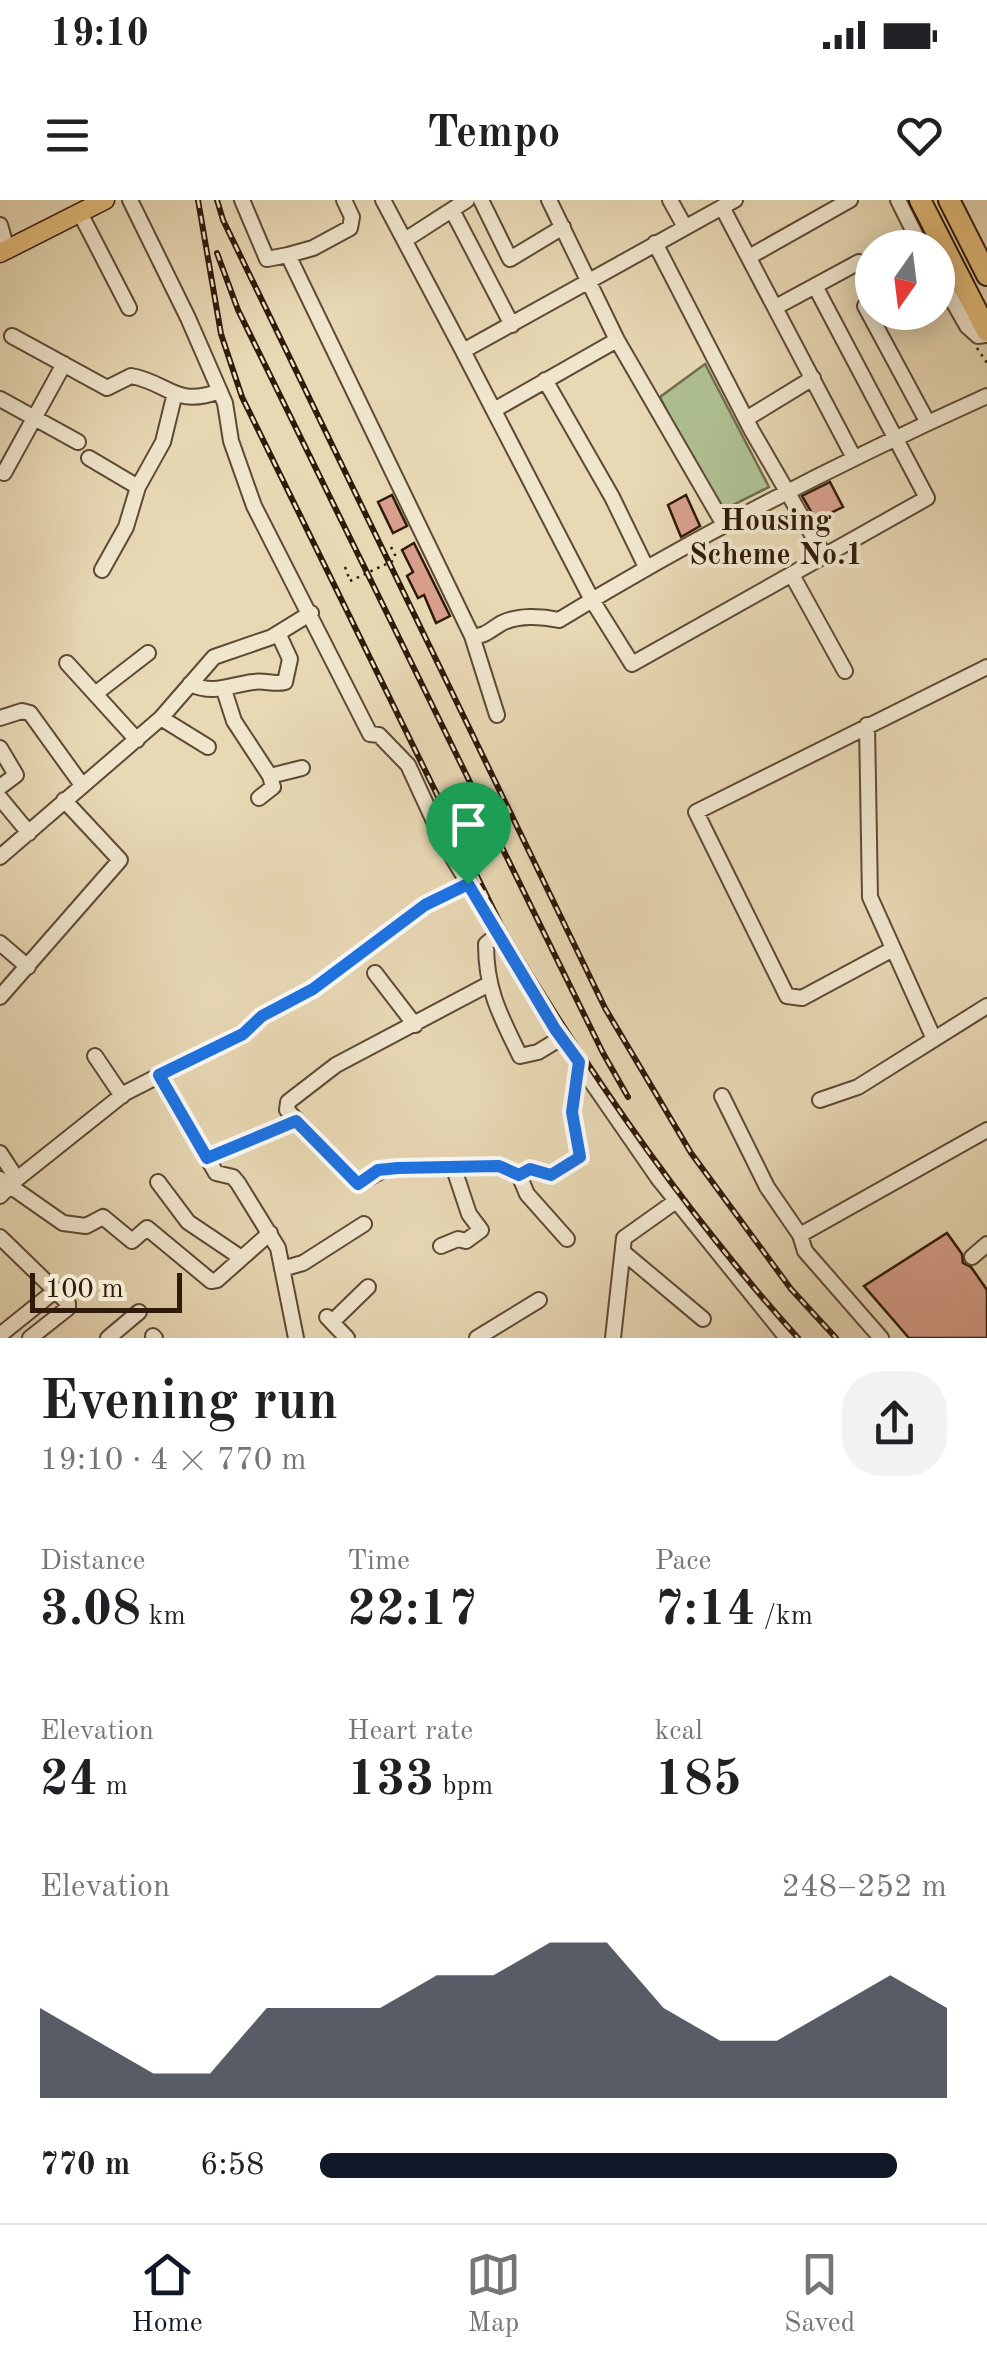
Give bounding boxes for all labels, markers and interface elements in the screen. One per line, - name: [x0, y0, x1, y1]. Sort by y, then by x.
- text: 19:10: [50, 16, 149, 54]
- icon: menu: [40, 108, 95, 163]
- icon: heart: [892, 108, 947, 163]
- text: Tempo: [427, 112, 560, 157]
- north arrow: [855, 230, 955, 330]
- map controls: [855, 230, 955, 330]
- district label: Housing Scheme No.1: [689, 507, 863, 571]
- pin: [426, 782, 511, 885]
- icon: arrive: [441, 797, 496, 852]
- scale bar: [30, 1268, 182, 1312]
- text: 100 m: [45, 1276, 124, 1304]
- button: share: [842, 1371, 947, 1476]
- text: Evening run: [40, 1376, 338, 1431]
- text: 19:10 · 4 × 770 m: [40, 1445, 307, 1477]
- text: Distance: [40, 1548, 145, 1576]
- text: Time: [347, 1548, 410, 1576]
- text: Pace: [655, 1548, 711, 1576]
- text: 3.08: [40, 1586, 141, 1636]
- text: 22:17: [347, 1586, 477, 1636]
- text: 7:14: [655, 1586, 756, 1636]
- text: km: [141, 1603, 186, 1631]
- text: /km: [756, 1603, 813, 1631]
- text: Elevation: [40, 1718, 154, 1746]
- text: Heart rate: [347, 1718, 473, 1746]
- text: kcal: [655, 1718, 703, 1746]
- text: 24: [40, 1756, 98, 1806]
- text: 133: [347, 1756, 434, 1806]
- text: 185: [655, 1756, 742, 1806]
- text: m: [98, 1773, 128, 1801]
- text: bpm: [434, 1773, 493, 1801]
- text: Elevation: [40, 1872, 170, 1904]
- text: 248–252 m: [781, 1872, 947, 1904]
- text: 770 m: [40, 2150, 130, 2182]
- text: 6:58: [200, 2150, 265, 2182]
- tab: Home: [132, 2247, 203, 2342]
- tab: Map: [466, 2247, 521, 2342]
- tab: Saved: [784, 2247, 855, 2342]

